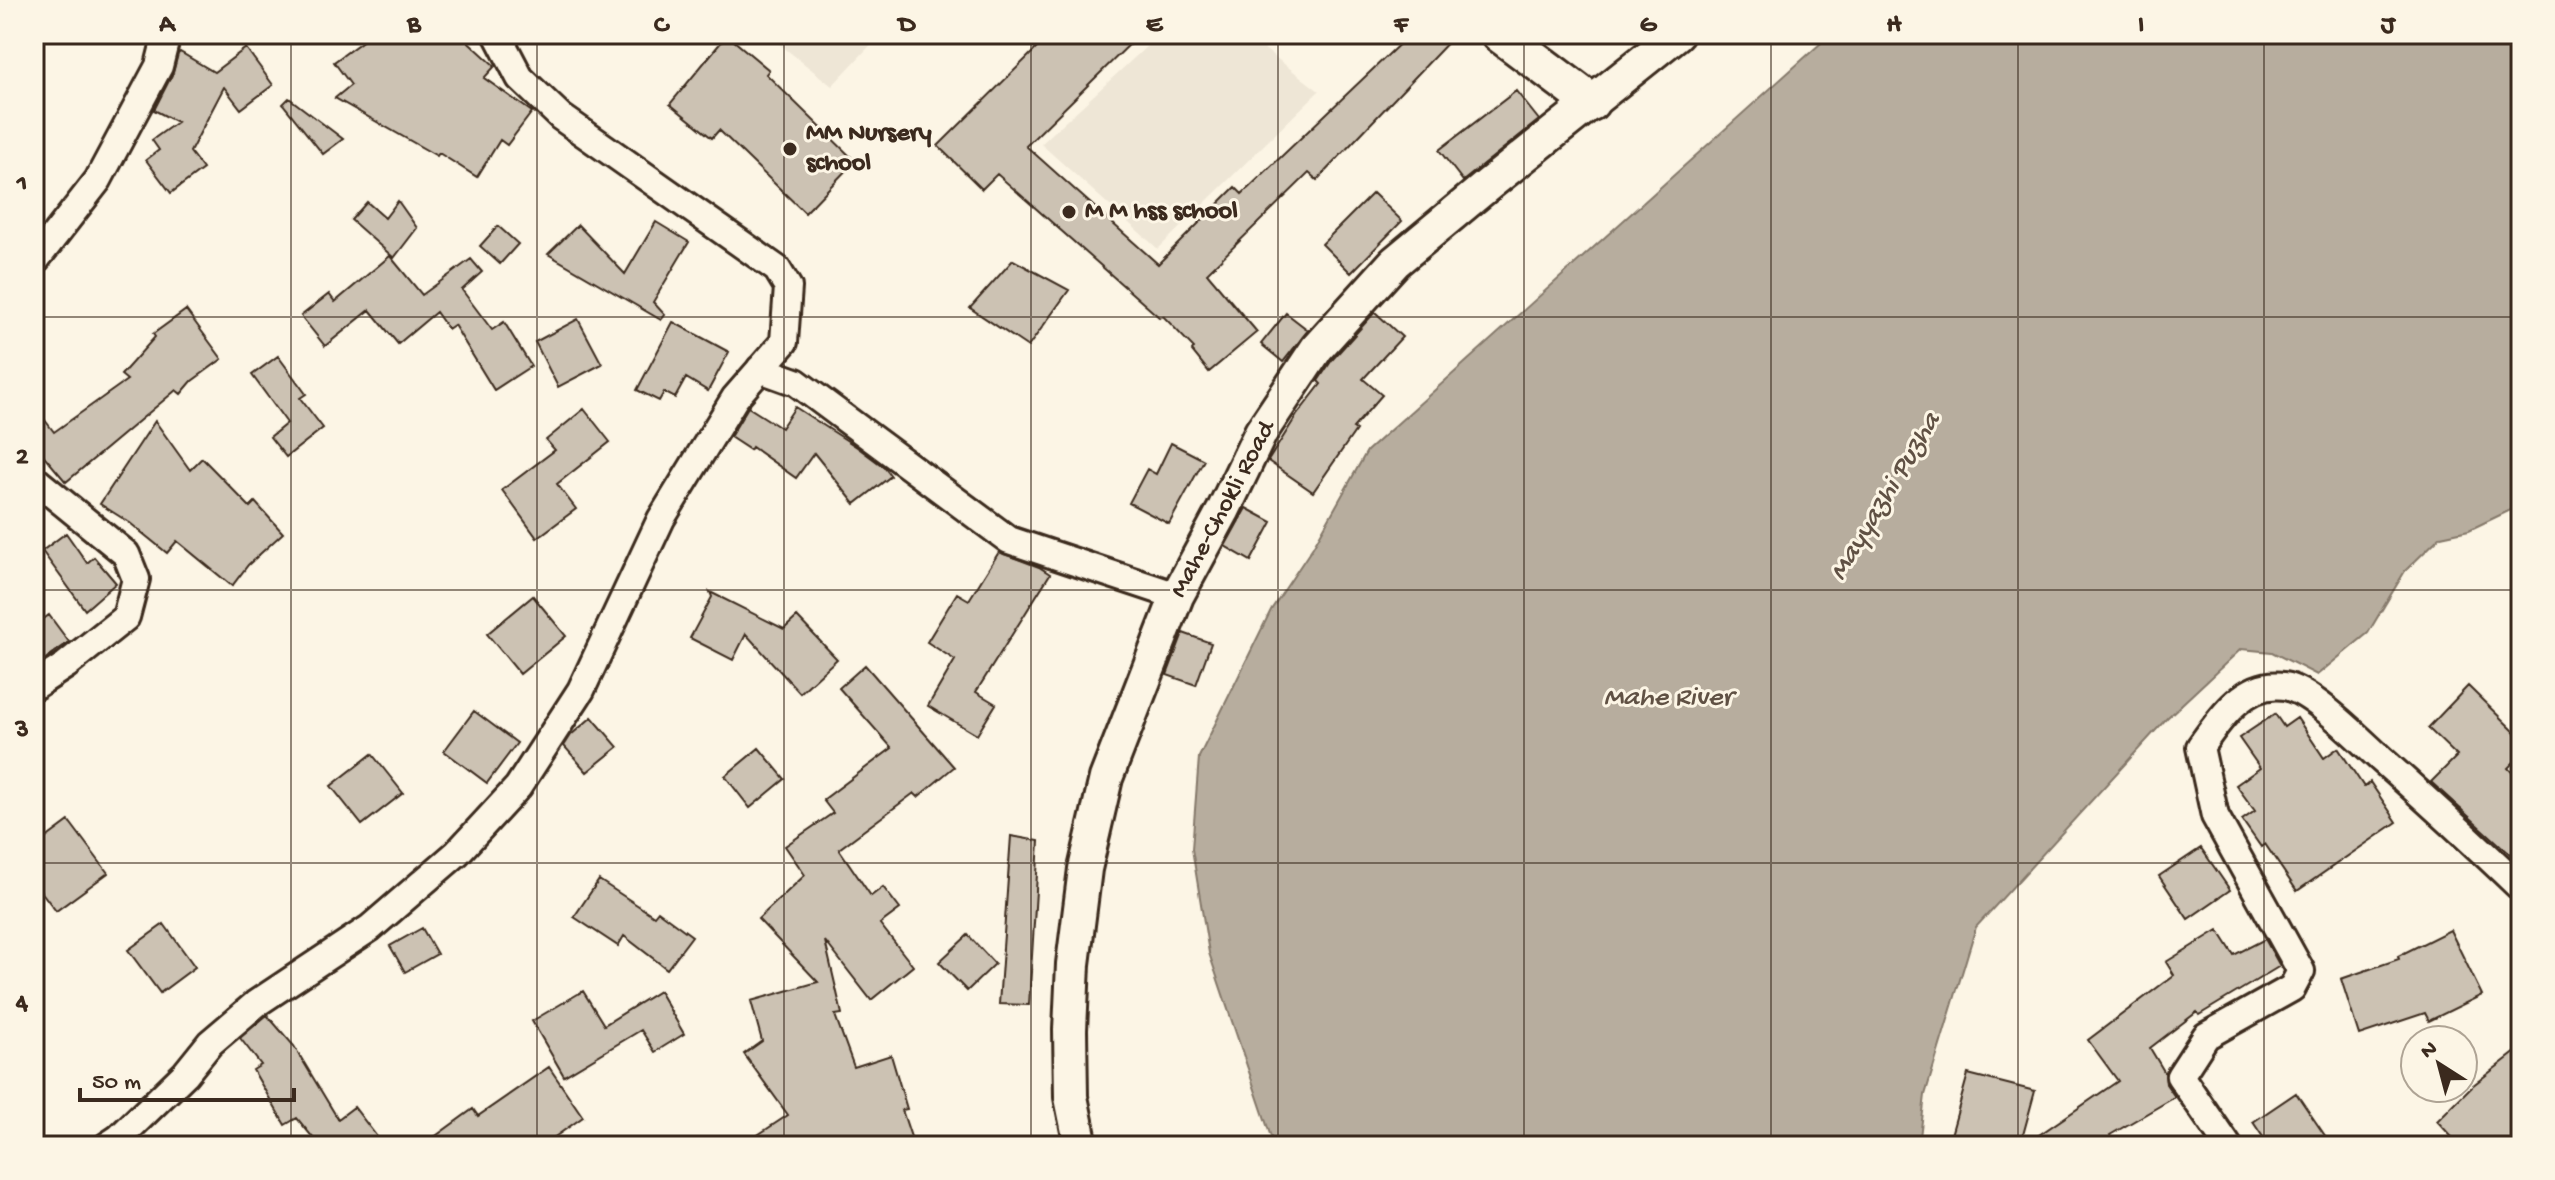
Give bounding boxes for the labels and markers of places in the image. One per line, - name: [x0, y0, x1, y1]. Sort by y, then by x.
- place label: MM Nursery school: [806, 119, 932, 180]
- marker: MM Nursery school: [781, 140, 799, 158]
- place label: M M hss school: [1085, 197, 1238, 228]
- marker: M M hss school: [1060, 203, 1078, 221]

